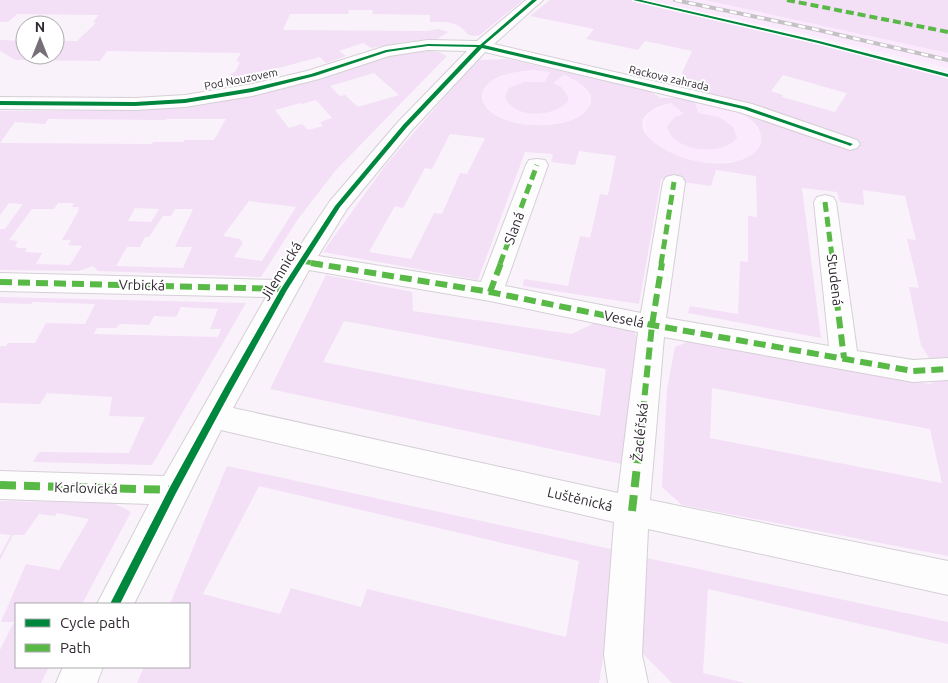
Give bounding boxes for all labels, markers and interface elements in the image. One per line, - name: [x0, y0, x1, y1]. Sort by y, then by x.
- north arrow: [15, 15, 65, 65]
- text: N: [35, 19, 45, 35]
- street label: Rackova zahrada: [628, 63, 710, 93]
- street label: Pod Nouzovem: [203, 66, 279, 92]
- street label: Slaná: [501, 210, 527, 246]
- street label: Jilemnická: [257, 239, 305, 303]
- street label: Studená: [824, 253, 846, 307]
- street label: Vrbická: [119, 277, 165, 293]
- street label: Veselá: [602, 307, 646, 331]
- street label: Žacléřská: [628, 402, 651, 462]
- street label: Karlovická: [54, 479, 118, 497]
- street label: Luštěnická: [546, 484, 614, 514]
- legend: [15, 603, 190, 668]
- text: Cycle path: [60, 614, 130, 631]
- text: Path: [60, 639, 91, 656]

